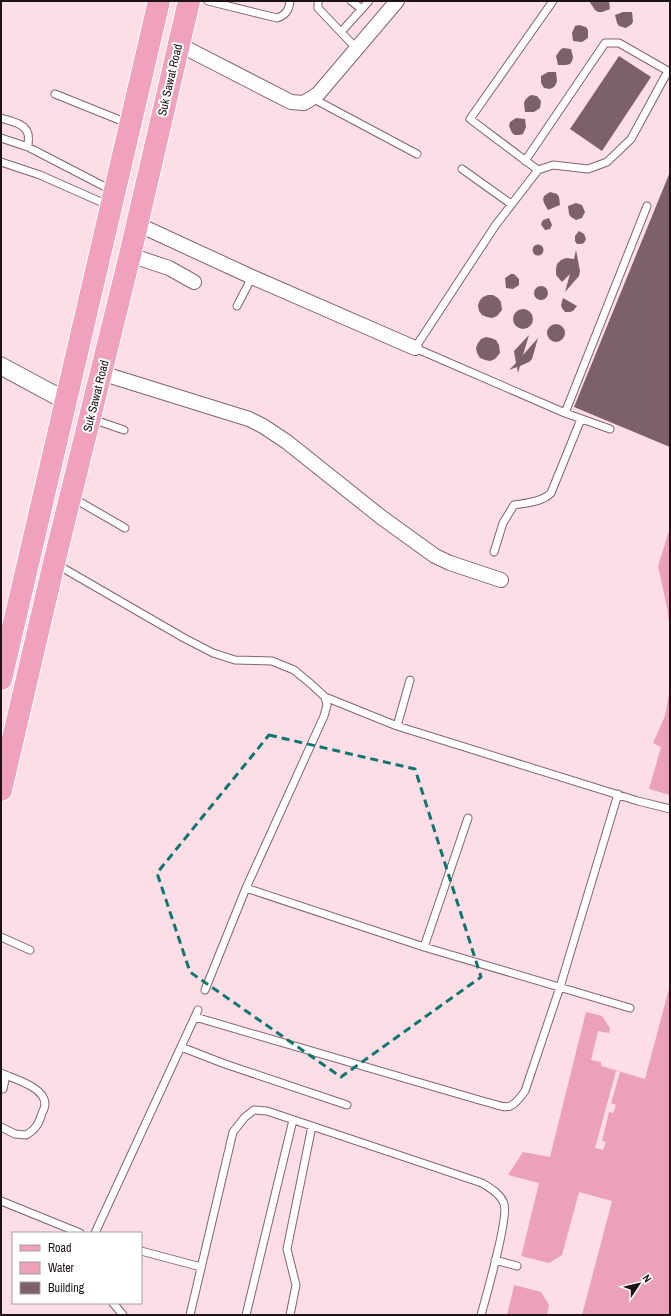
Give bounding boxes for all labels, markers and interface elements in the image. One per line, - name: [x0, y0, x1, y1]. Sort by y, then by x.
- street label: Suk Sawat Road: [154, 42, 186, 118]
- street label: Suk Sawat Road: [79, 359, 113, 433]
- legend: [12, 1232, 142, 1304]
- text: Road: [48, 1240, 72, 1256]
- text: Water: [48, 1260, 75, 1276]
- north arrow: [619, 1264, 659, 1304]
- text: N: [640, 1272, 655, 1285]
- text: Building: [48, 1280, 85, 1296]

